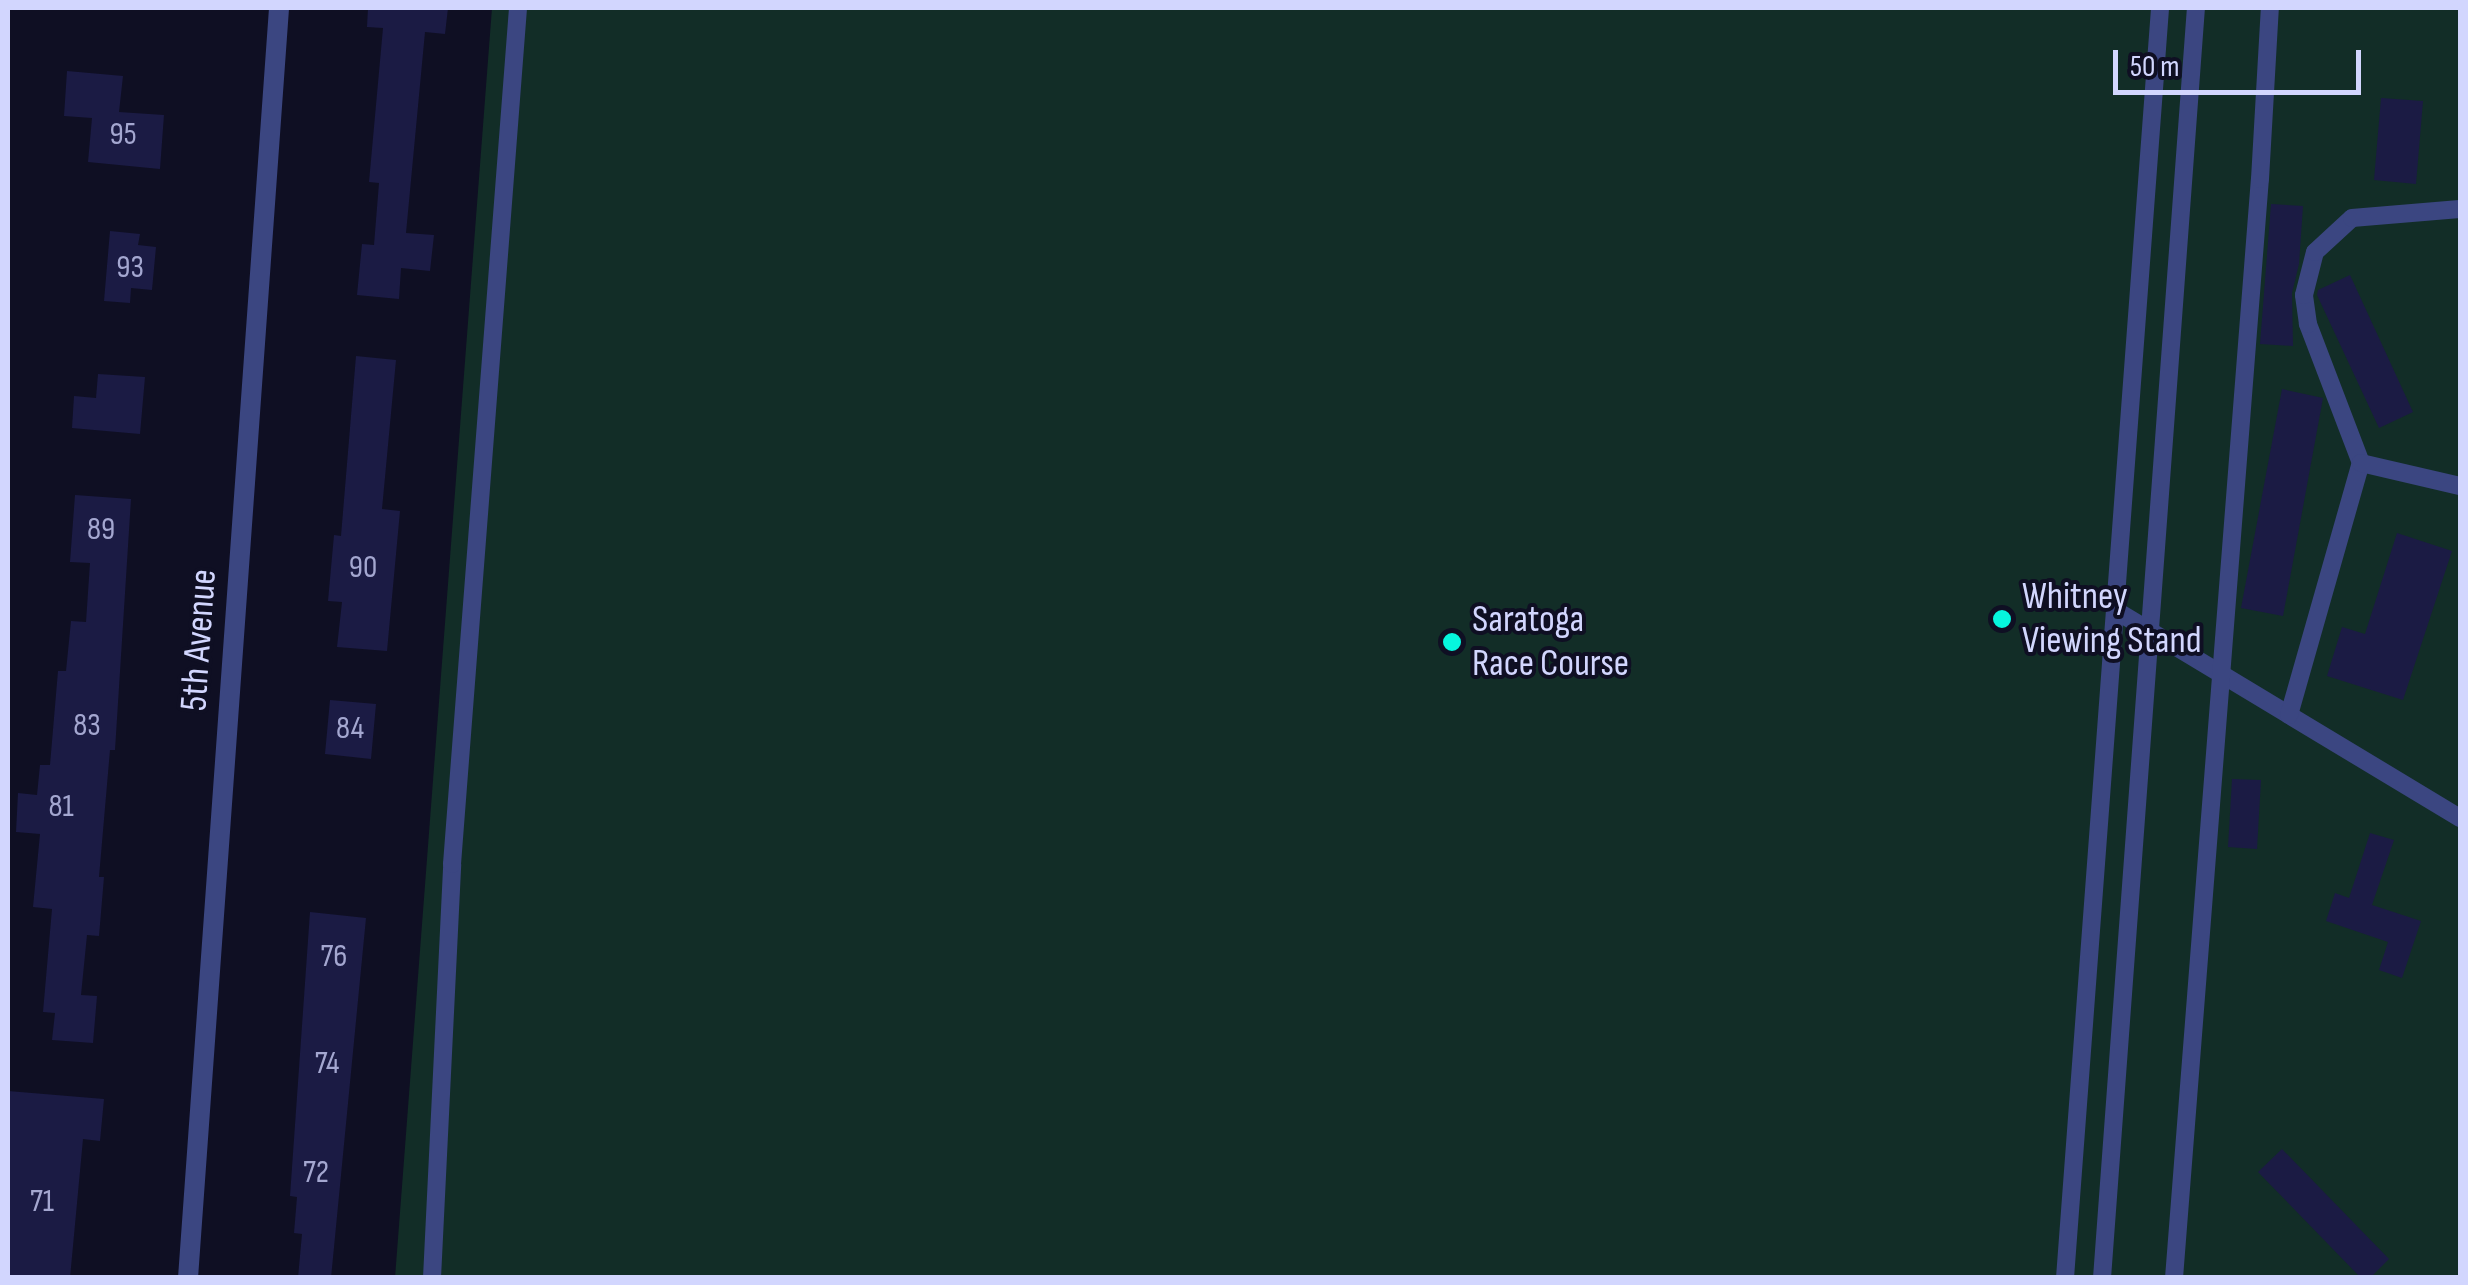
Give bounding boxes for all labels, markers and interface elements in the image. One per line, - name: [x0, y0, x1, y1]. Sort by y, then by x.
- scale bar: [2118, 30, 2366, 92]
- text: 50 m: [2130, 49, 2179, 85]
- house number: 95: [109, 116, 137, 154]
- house number: 93: [116, 249, 144, 287]
- house number: 89: [87, 511, 115, 549]
- house number: 90: [349, 549, 377, 587]
- street label: 5th Avenue: [171, 568, 227, 712]
- place label: Whitney Viewing Stand: [2022, 574, 2202, 664]
- place label: Saratoga Race Course: [1472, 597, 1629, 686]
- marker: Whitney Viewing Stand: [1991, 608, 2013, 630]
- marker: Saratoga Race Course: [1441, 631, 1463, 653]
- house number: 83: [73, 707, 101, 745]
- house number: 84: [336, 710, 364, 748]
- house number: 81: [48, 788, 74, 826]
- house number: 76: [321, 938, 347, 976]
- house number: 74: [315, 1045, 339, 1083]
- house number: 72: [303, 1154, 329, 1192]
- house number: 71: [30, 1183, 54, 1221]

